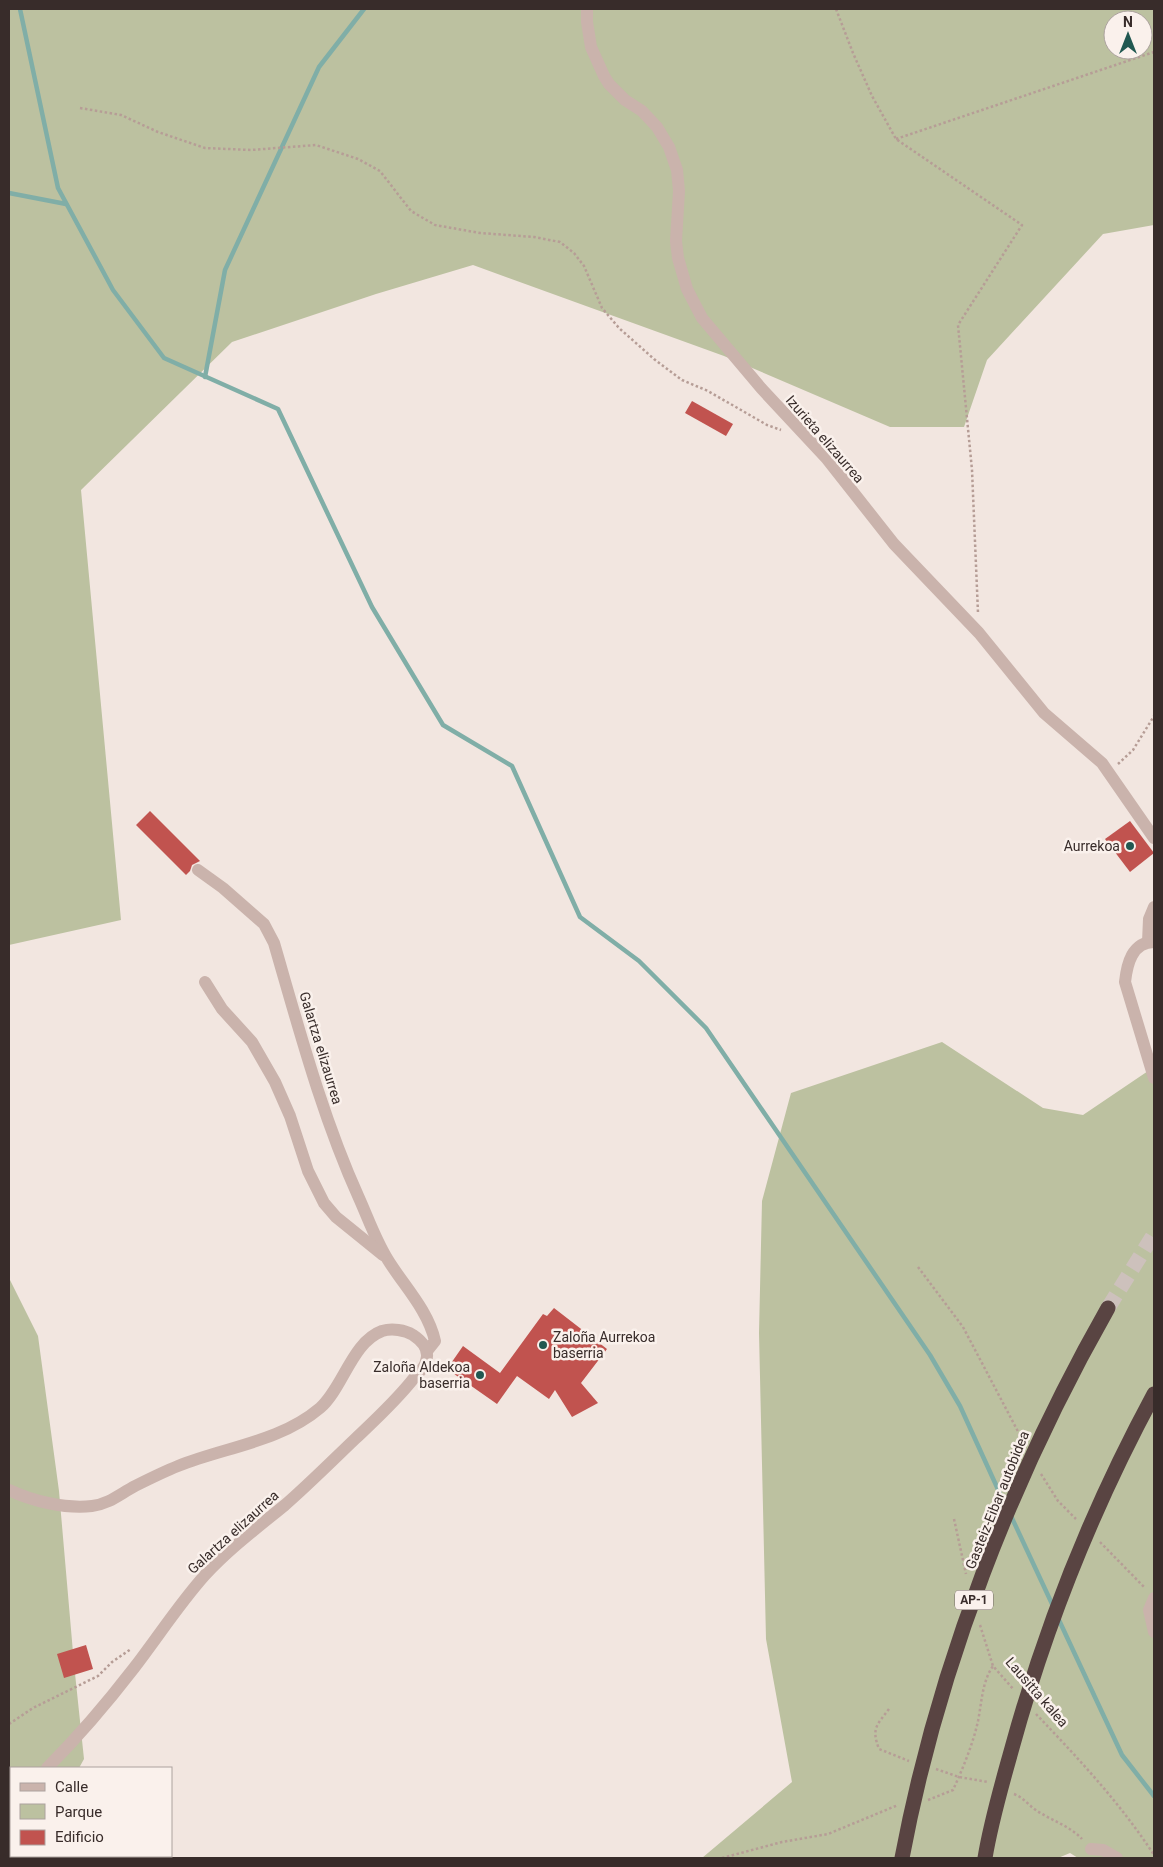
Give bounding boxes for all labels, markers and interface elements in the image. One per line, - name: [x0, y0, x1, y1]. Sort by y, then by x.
- north arrow: [1103, 10, 1153, 60]
- text: N: [1123, 14, 1133, 30]
- street label: Izurieta elizaurrea: [783, 392, 867, 486]
- place label: Aurrekoa: [1064, 838, 1120, 854]
- marker: Aurrekoa: [1124, 840, 1136, 852]
- street label: Galartza elizaurrea: [296, 990, 346, 1106]
- place label: Zaloña Aurrekoa baserria: [553, 1329, 655, 1361]
- marker: Zaloña Aurrekoa baserria: [537, 1339, 549, 1351]
- place label: Zaloña Aldekoa baserria: [373, 1359, 470, 1391]
- marker: Zaloña Aldekoa baserria: [474, 1369, 486, 1381]
- street label: Gasteiz-Eibar autobidea: [962, 1429, 1032, 1571]
- street label: Galartza elizaurrea: [184, 1487, 282, 1577]
- road number: AP-1: [955, 1590, 993, 1610]
- street label: Lausitta kalea: [1002, 1654, 1072, 1730]
- legend: [10, 1767, 172, 1857]
- text: Calle: [55, 1778, 88, 1796]
- text: Parque: [55, 1803, 102, 1821]
- text: Edificio: [55, 1828, 104, 1846]

